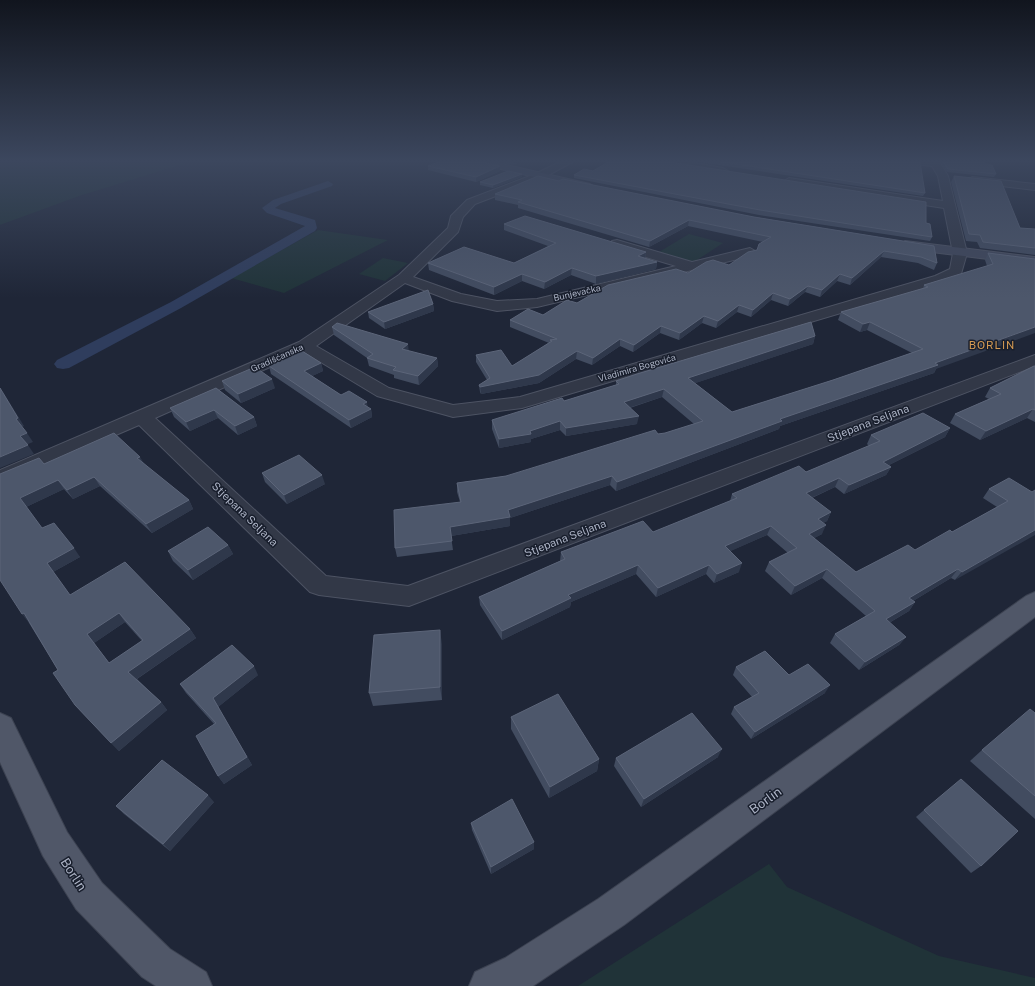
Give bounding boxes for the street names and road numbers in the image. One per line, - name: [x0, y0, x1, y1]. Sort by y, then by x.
- street label: Bunjevačka: [552, 282, 602, 303]
- street label: Gradišćanska: [249, 341, 305, 374]
- street label: Vladimira Bogovića: [597, 351, 677, 384]
- street label: Stjepana Seljana: [825, 402, 911, 444]
- street label: Stjepana Seljana: [210, 480, 280, 548]
- street label: Stjepana Seljana: [522, 517, 608, 559]
- street label: Borlin: [746, 784, 784, 817]
- street label: Borlin: [58, 855, 90, 893]

